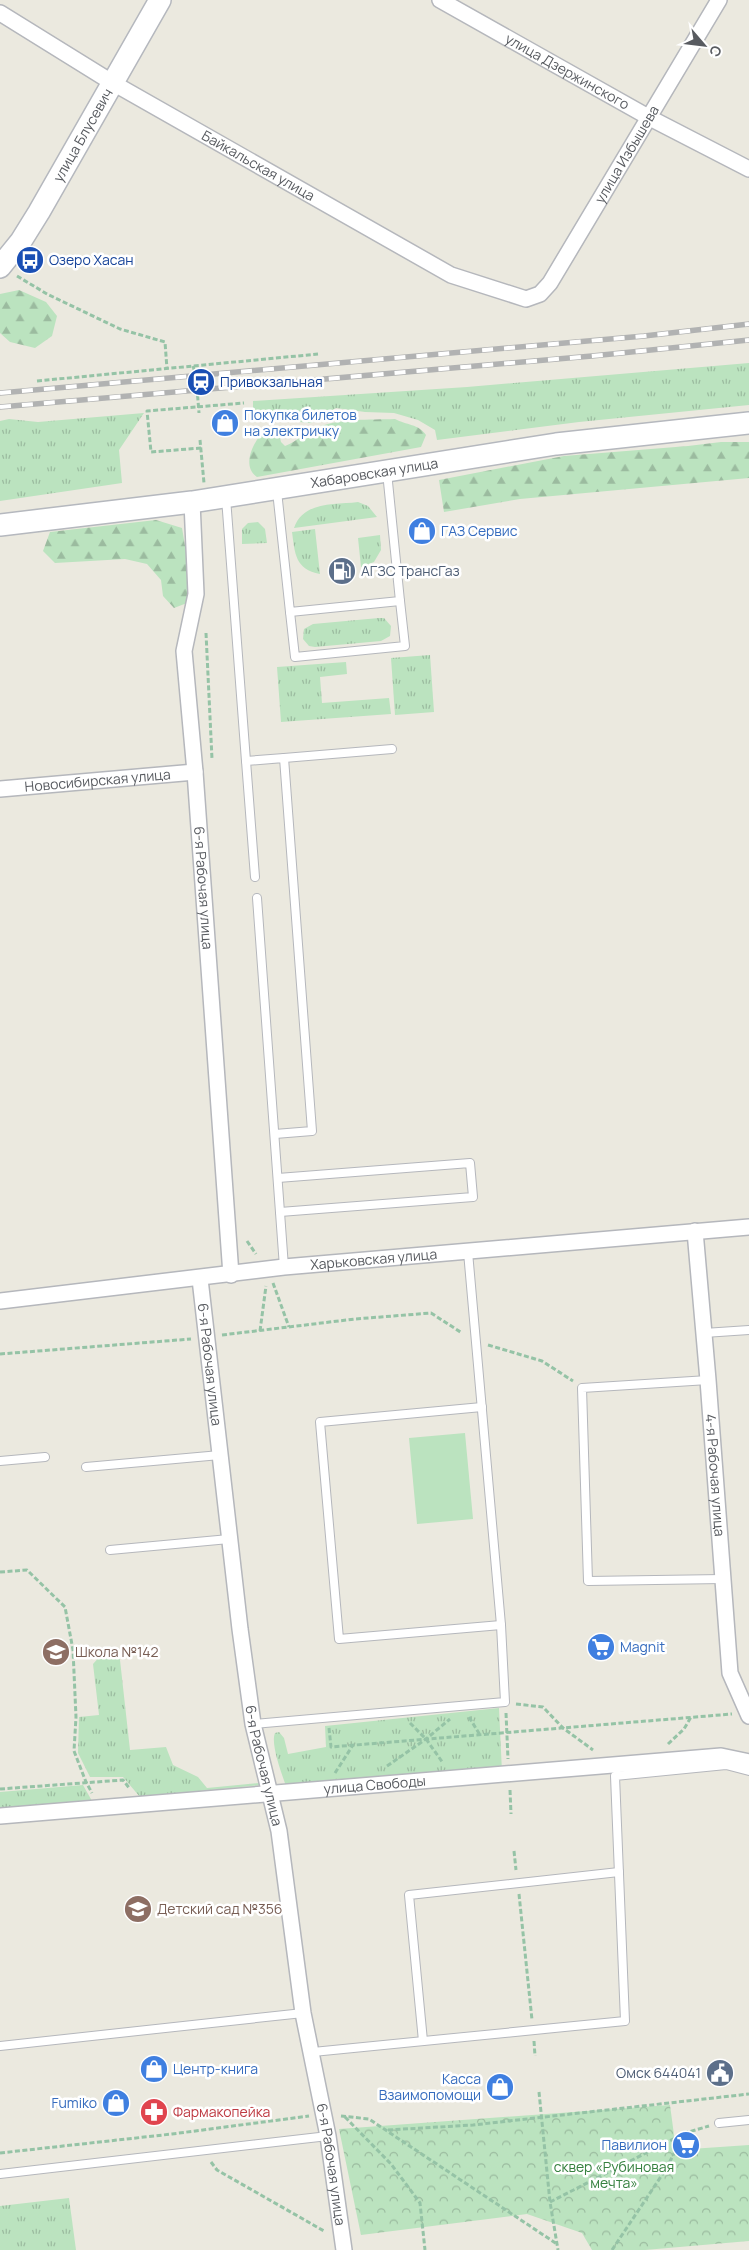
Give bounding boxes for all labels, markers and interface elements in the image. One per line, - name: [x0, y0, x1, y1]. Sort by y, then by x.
- north arrow: [679, 20, 729, 70]
- street label: улица Дзержинского: [502, 29, 633, 114]
- text: С: [705, 42, 727, 60]
- street label: улица Блусевич: [48, 85, 117, 185]
- street label: улица Избышева: [590, 102, 663, 206]
- street label: Байкальская улица: [199, 125, 318, 205]
- bus stop icon: Озеро Хасан: [15, 245, 45, 275]
- place label: Озеро Хасан: [49, 250, 134, 269]
- station icon: Привокзальная: [186, 367, 216, 397]
- place label: Привокзальная: [220, 372, 323, 391]
- place label: Покупка билетов на электричку: [244, 405, 357, 440]
- shop icon: Покупка билетов на электричку: [210, 408, 240, 438]
- street label: Хабаровская улица: [309, 453, 439, 492]
- shop icon: ГАЗ Сервис: [407, 516, 437, 546]
- place label: ГАЗ Сервис: [441, 521, 518, 540]
- fuel station icon: АГЗС ТрансГаз: [327, 556, 357, 586]
- place label: АГЗС ТрансГаз: [361, 561, 460, 580]
- street label: Новосибирская улица: [24, 764, 171, 796]
- street label: 6-я Рабочая улица: [190, 826, 218, 950]
- street label: Харьковская улица: [309, 1244, 438, 1274]
- street label: 6-я Рабочая улица: [194, 1302, 227, 1427]
- street label: 4-я Рабочая улица: [702, 1413, 730, 1537]
- supermarket icon: Magnit: [586, 1632, 616, 1662]
- school or university icon: Школа №142: [41, 1637, 71, 1667]
- place label: Magnit: [620, 1637, 665, 1656]
- place label: Школа №142: [75, 1642, 159, 1661]
- street label: 6-я Рабочая улица: [242, 1704, 287, 1828]
- street label: улица Свободы: [323, 1771, 426, 1798]
- school or university icon: Детский сад №356: [123, 1894, 153, 1924]
- place label: Детский сад №356: [157, 1899, 282, 1918]
- shop icon: Центр-книга: [139, 2054, 169, 2084]
- public building icon: Омск 644041: [705, 2058, 735, 2088]
- place label: Центр-книга: [173, 2059, 258, 2078]
- place label: Омск 644041: [616, 2063, 701, 2082]
- place label: Касса Взаимопомощи: [379, 2069, 481, 2104]
- shop icon: Касса Взаимопомощи: [485, 2072, 515, 2102]
- shop icon: Fumiko: [101, 2088, 131, 2118]
- place label: Fumiko: [51, 2093, 97, 2112]
- pharmacy icon: Фармакопейка: [139, 2097, 169, 2127]
- place label: Фармакопейка: [173, 2102, 270, 2121]
- street label: 6-я Рабочая улица: [313, 2102, 350, 2227]
- supermarket icon: Павилион: [671, 2130, 701, 2160]
- place label: Павилион: [602, 2135, 667, 2154]
- park label: сквер «Рубиновая мечта»: [554, 2157, 674, 2192]

